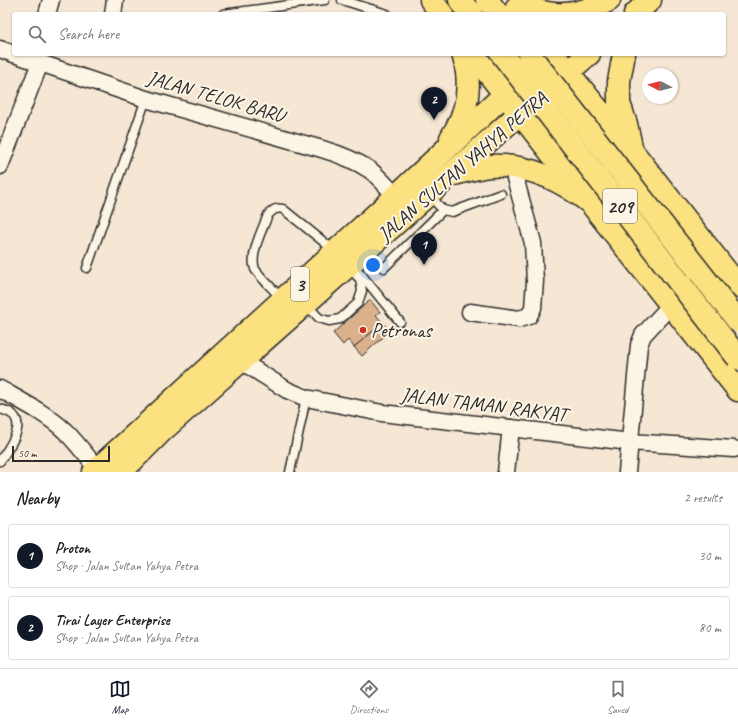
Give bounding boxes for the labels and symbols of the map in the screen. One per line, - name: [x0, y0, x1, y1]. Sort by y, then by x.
- street label: JALAN TELOK BARU: [143, 65, 291, 129]
- north arrow: [642, 68, 678, 104]
- street label: JALAN SULTAN YAHYA PETRA: [372, 85, 553, 247]
- pin: 2: [421, 87, 447, 120]
- road number: 209: [603, 189, 637, 223]
- pin: 1: [411, 232, 437, 265]
- your location: [363, 255, 383, 275]
- road number: 3: [291, 267, 309, 301]
- place label: Petronas: [371, 318, 433, 343]
- marker: Petronas: [358, 325, 368, 335]
- street label: JALAN TAMAN RAKYAT: [398, 382, 572, 428]
- scale bar: [12, 444, 110, 463]

